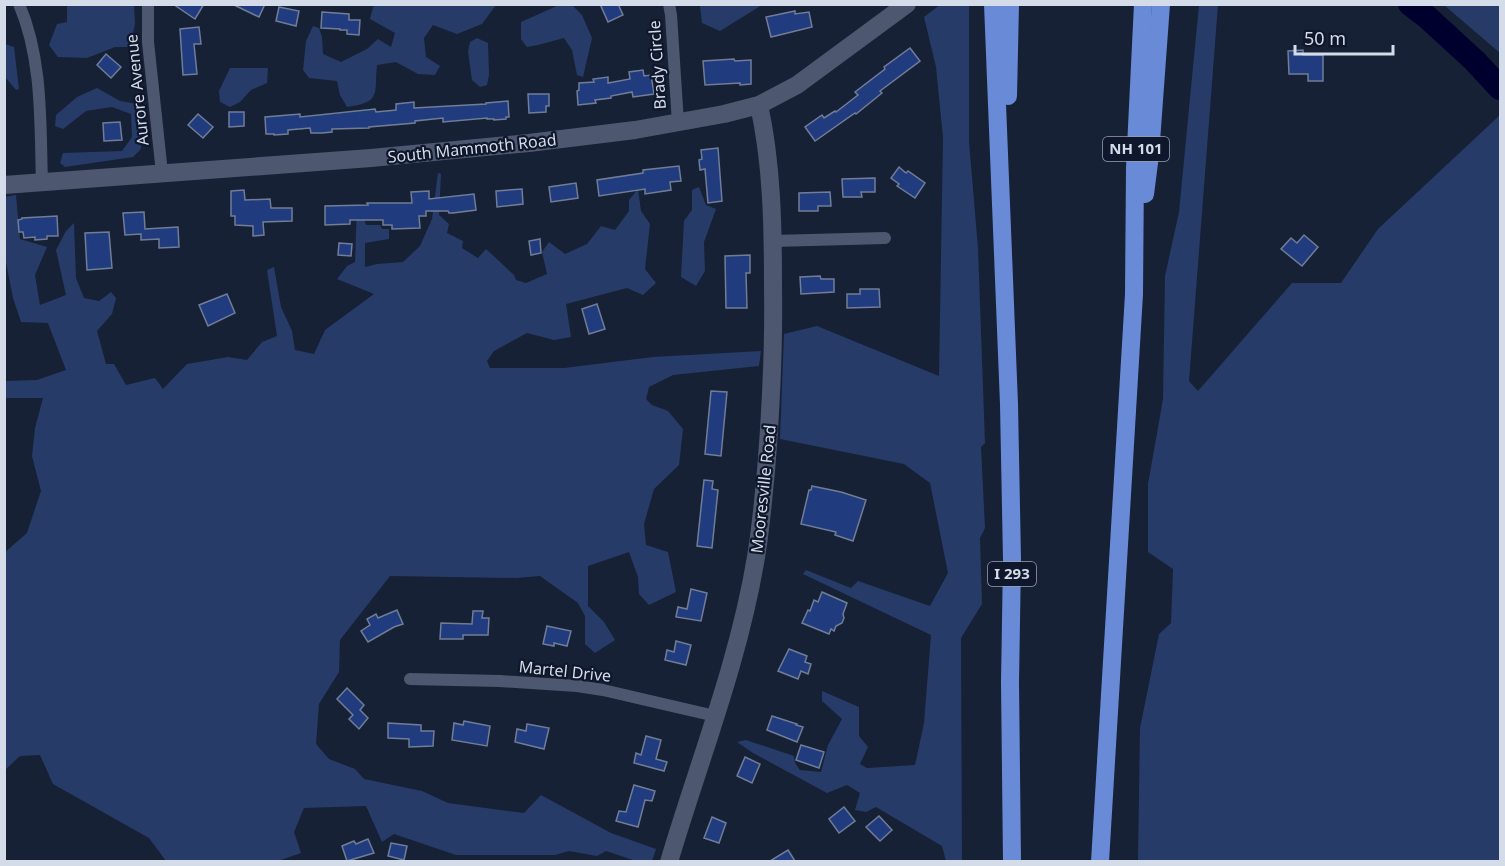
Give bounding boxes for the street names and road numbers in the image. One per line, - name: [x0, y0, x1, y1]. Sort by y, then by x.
- street label: Brady Circle: [643, 20, 671, 110]
- street label: Aurore Avenue: [120, 33, 154, 147]
- street label: South Mammoth Road: [387, 128, 557, 168]
- road number: NH 101: [1103, 137, 1169, 161]
- street label: Mooresville Road: [745, 424, 781, 554]
- road number: I 293: [988, 562, 1036, 586]
- street label: Martel Drive: [518, 655, 612, 687]

